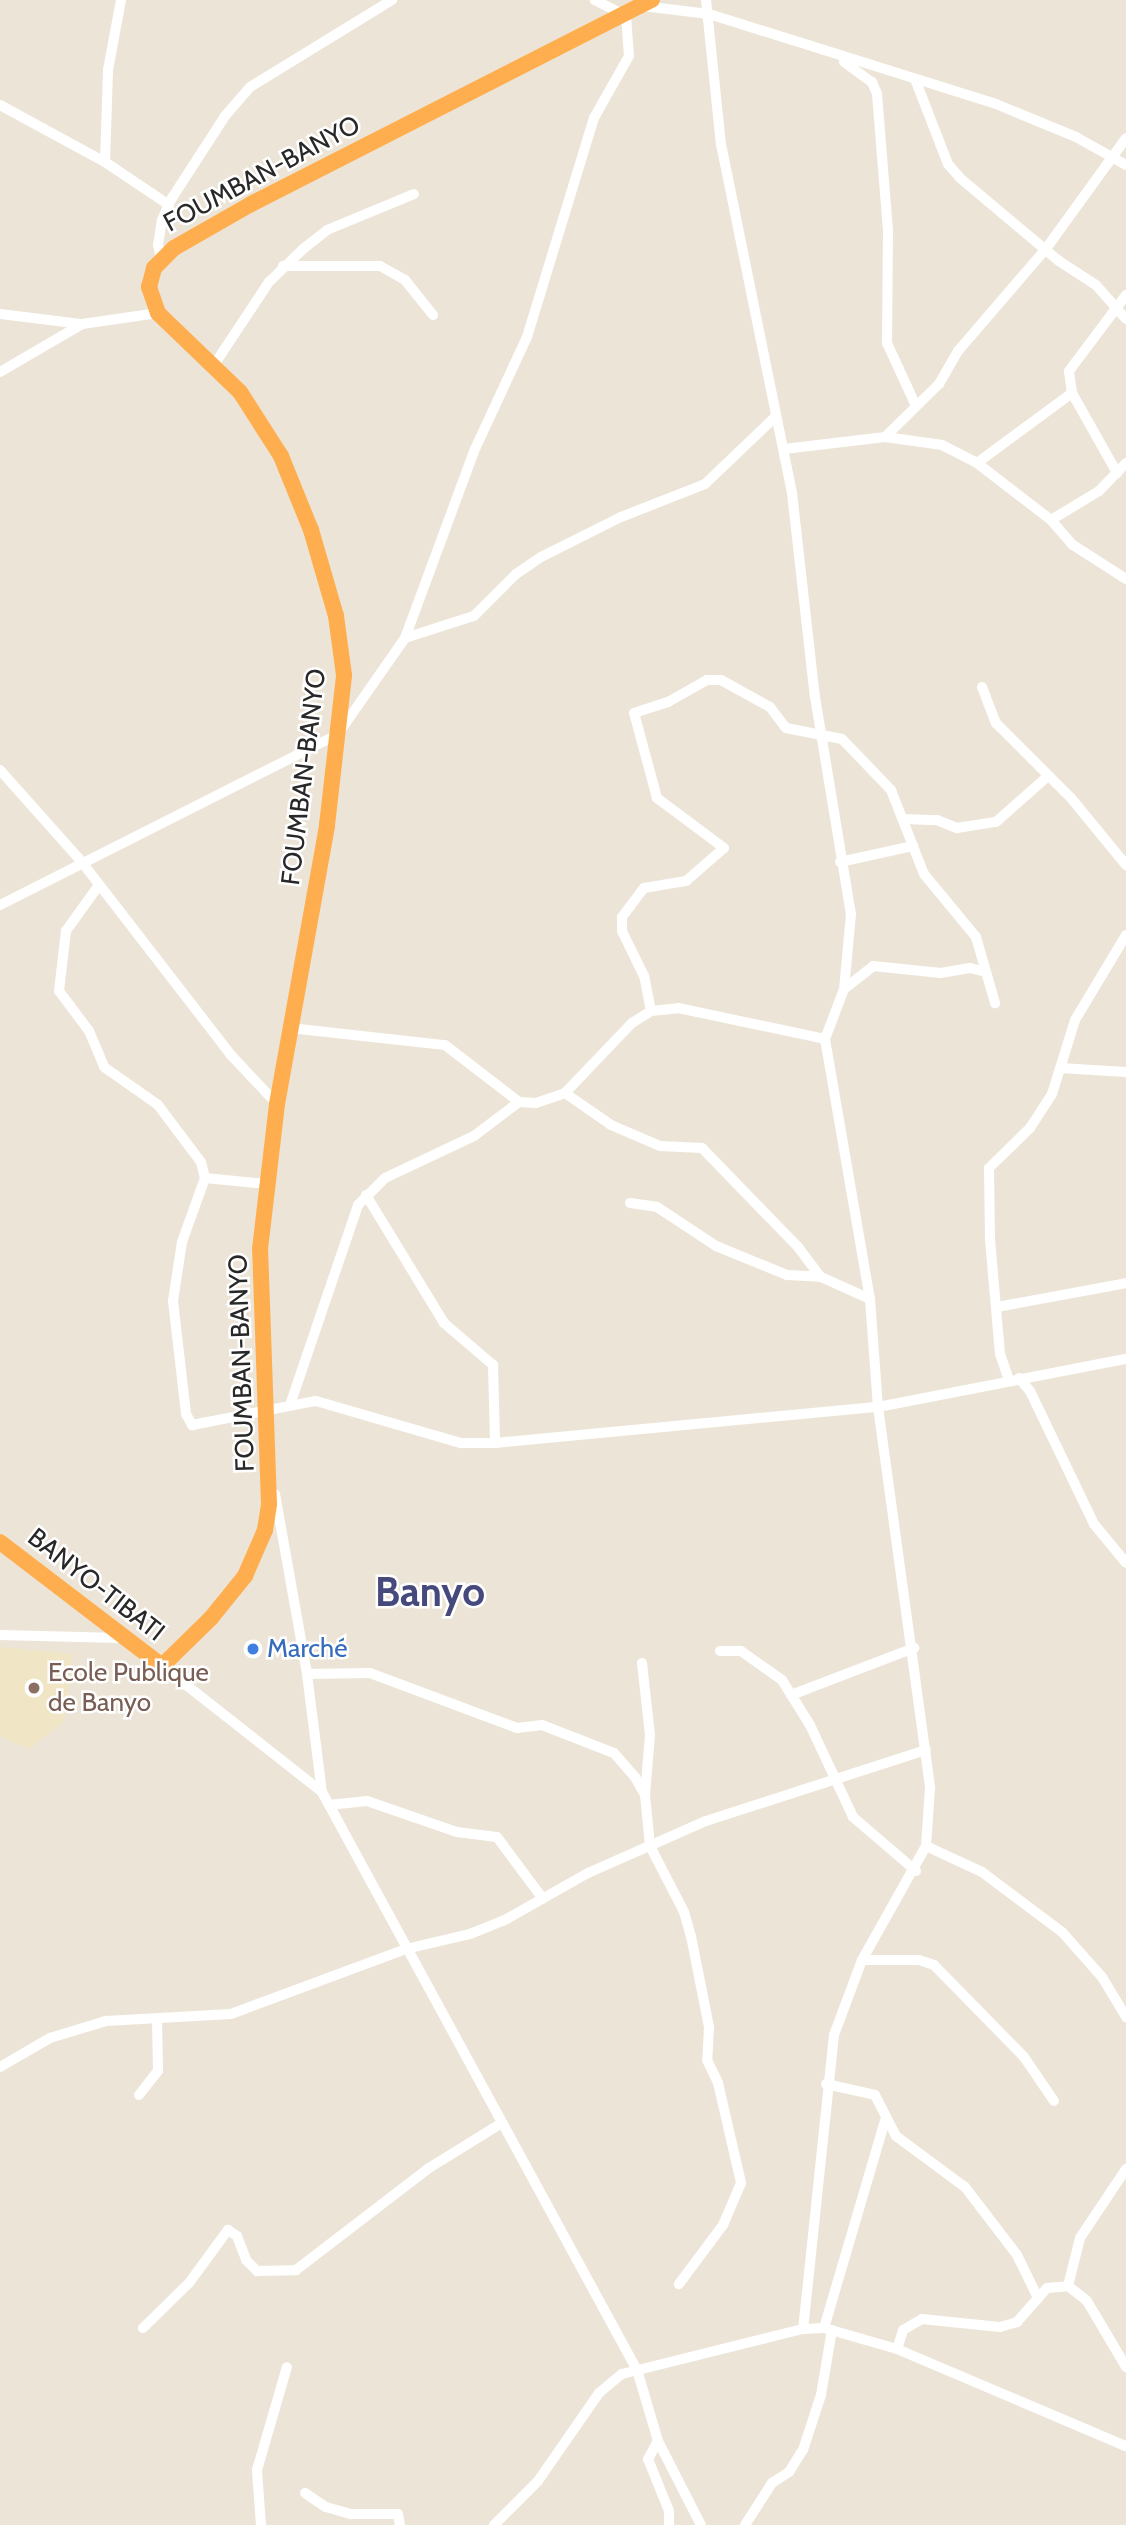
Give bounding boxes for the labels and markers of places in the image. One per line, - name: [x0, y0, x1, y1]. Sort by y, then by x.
- place label: Marché: [267, 1633, 348, 1665]
- marker: Marché: [245, 1641, 261, 1657]
- place label: Ecole Publique de Banyo: [48, 1657, 209, 1718]
- marker: Ecole Publique de Banyo: [26, 1680, 42, 1696]

